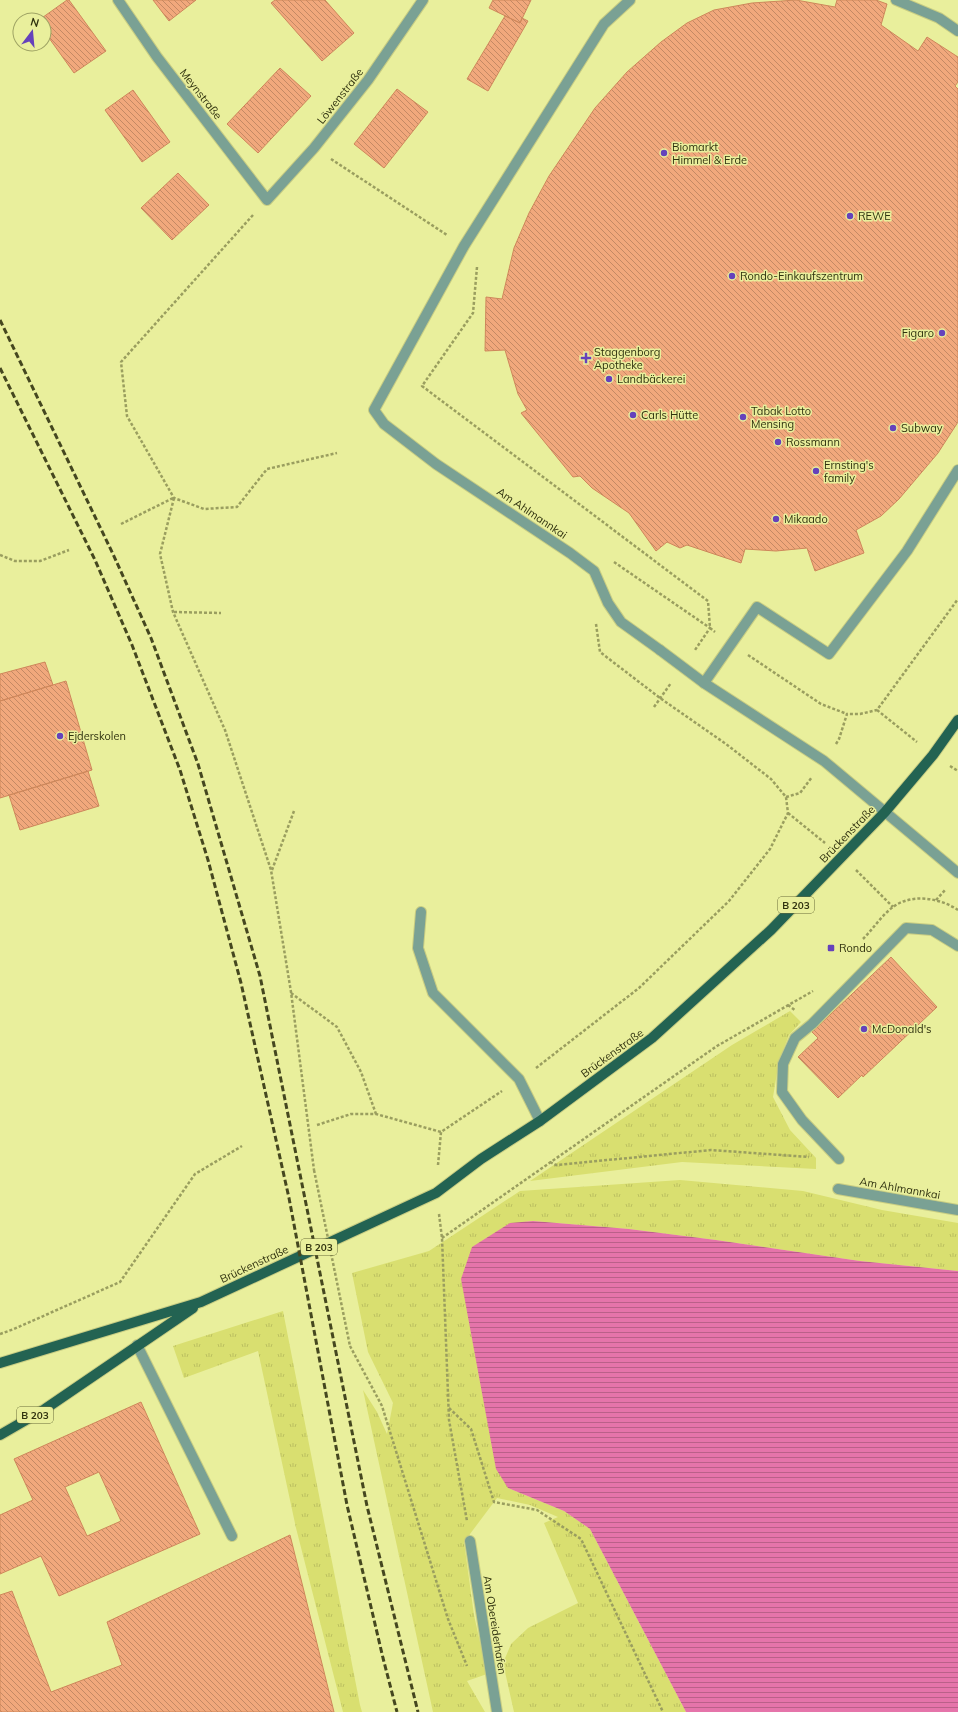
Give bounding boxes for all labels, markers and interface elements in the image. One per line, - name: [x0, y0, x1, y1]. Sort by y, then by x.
- north arrow: [12, 12, 52, 52]
- text: N: [29, 15, 41, 30]
- street label: Löwenstraße: [314, 65, 366, 127]
- street label: Meynstraße: [177, 66, 225, 122]
- place label: Biomarkt Himmel & Erde: [672, 140, 747, 167]
- marker: Biomarkt Himmel & Erde: [659, 148, 669, 158]
- place label: REWE: [858, 209, 891, 223]
- marker: REWE: [845, 211, 855, 221]
- place label: Rondo-Einkaufszentrum: [740, 269, 863, 283]
- marker: Rondo-Einkaufszentrum: [727, 271, 737, 281]
- place label: Figaro: [902, 326, 934, 340]
- marker: Figaro: [937, 328, 947, 338]
- place label: Staggenborg Apotheke: [594, 345, 660, 372]
- marker: Staggenborg Apotheke: [581, 353, 591, 363]
- place label: Landbäckerei: [617, 372, 685, 386]
- marker: Landbäckerei: [604, 374, 614, 384]
- place label: Tabak Lotto Mensing: [751, 404, 811, 431]
- place label: Carls Hütte: [641, 408, 698, 422]
- marker: Carls Hütte: [628, 410, 638, 420]
- marker: Tabak Lotto Mensing: [738, 412, 748, 422]
- place label: Subway: [901, 421, 943, 435]
- marker: Subway: [888, 423, 898, 433]
- place label: Rossmann: [786, 435, 840, 449]
- marker: Rossmann: [773, 437, 783, 447]
- place label: Ernsting's family: [824, 458, 874, 485]
- marker: Ernsting's family: [811, 466, 821, 476]
- street label: Am Ahlmannkai: [494, 484, 570, 542]
- place label: Mikaado: [784, 512, 828, 526]
- marker: Mikaado: [771, 514, 781, 524]
- place label: Ejderskolen: [68, 729, 126, 743]
- marker: Ejderskolen: [55, 731, 65, 741]
- street label: Brückenstraße: [816, 803, 878, 865]
- road number: B 203: [778, 897, 814, 913]
- place label: Rondo: [839, 941, 872, 955]
- marker: Rondo: [826, 943, 836, 953]
- place label: McDonald's: [872, 1022, 932, 1036]
- marker: McDonald's: [859, 1024, 869, 1034]
- street label: Brückenstraße: [578, 1026, 646, 1080]
- street label: Am Ahlmannkai: [859, 1174, 941, 1202]
- road number: B 203: [301, 1239, 337, 1255]
- street label: Brückenstraße: [218, 1242, 290, 1286]
- road number: B 203: [17, 1407, 53, 1423]
- street label: Am Obereiderhafen: [480, 1575, 510, 1675]

